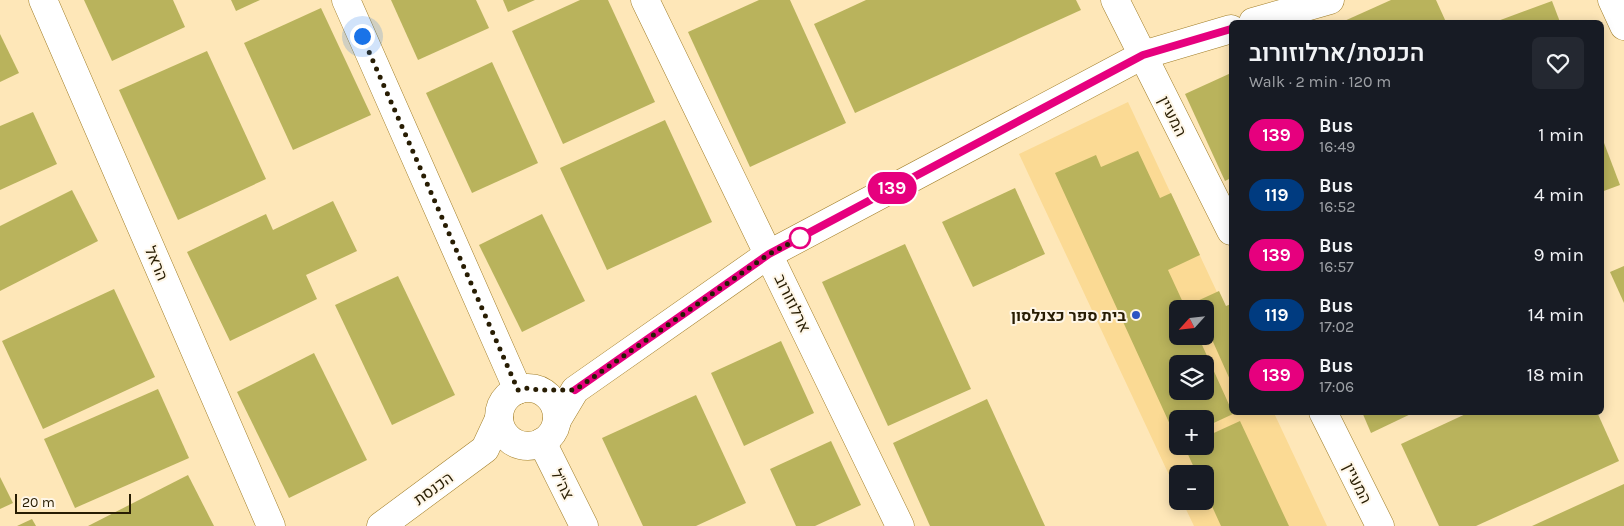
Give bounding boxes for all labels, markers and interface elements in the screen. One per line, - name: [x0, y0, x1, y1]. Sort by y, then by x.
- your location: [350, 24, 375, 49]
- button: heart: [1532, 37, 1584, 89]
- text: הכנסת/ארלוזורוב: [1249, 39, 1424, 67]
- text: Walk · 2 min · 120 m: [1249, 72, 1391, 91]
- street label: המעיין: [1154, 93, 1191, 140]
- text: Bus: [1319, 115, 1353, 137]
- text: 139: [1262, 124, 1291, 146]
- text: 1 min: [1538, 124, 1584, 146]
- text: 16:49: [1319, 137, 1355, 156]
- line badge: 139: [863, 172, 921, 204]
- text: Bus: [1319, 175, 1353, 197]
- text: 139: [878, 177, 906, 199]
- text: 119: [1265, 184, 1288, 206]
- text: 4 min: [1534, 184, 1584, 206]
- text: 16:52: [1319, 197, 1355, 216]
- unlabelled marker: [789, 227, 811, 249]
- text: Bus: [1319, 235, 1353, 257]
- street label: הראל: [141, 243, 172, 283]
- text: 139: [1262, 244, 1291, 266]
- text: 9 min: [1534, 244, 1584, 266]
- text: 16:57: [1319, 257, 1354, 276]
- street label: ארלוזורוב: [770, 271, 815, 335]
- text: Bus: [1319, 295, 1353, 317]
- north arrow: [1169, 300, 1214, 345]
- map controls: [1169, 300, 1214, 510]
- text: 119: [1265, 304, 1288, 326]
- text: 14 min: [1528, 304, 1584, 326]
- place label: בית ספר כצנלסון: [1011, 306, 1126, 325]
- marker: בית ספר כצנלסון: [1130, 309, 1142, 321]
- text: 17:02: [1319, 317, 1354, 336]
- button: layers: [1169, 355, 1214, 400]
- text: Bus: [1319, 355, 1353, 377]
- text: 139: [1262, 364, 1291, 386]
- text: 18 min: [1527, 364, 1584, 386]
- text: 17:06: [1319, 377, 1354, 396]
- button: +: [1169, 410, 1214, 455]
- street label: המעיין: [1339, 460, 1376, 507]
- button: −: [1169, 465, 1214, 510]
- street label: צה"ל: [547, 466, 578, 503]
- street label: הכנסת: [410, 468, 457, 509]
- scale bar: [15, 491, 131, 514]
- text: 20 m: [22, 494, 55, 511]

